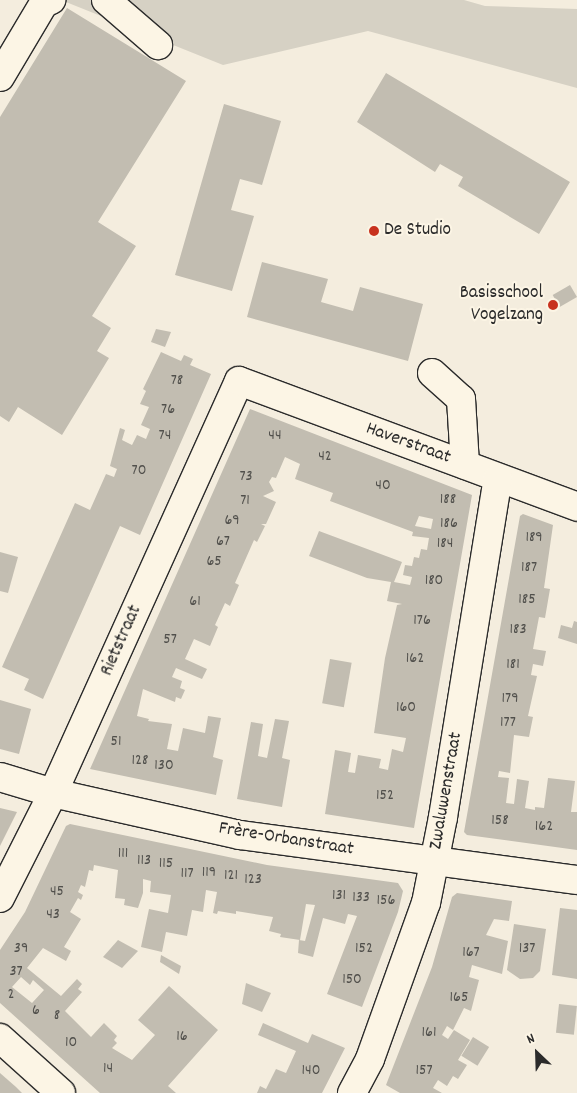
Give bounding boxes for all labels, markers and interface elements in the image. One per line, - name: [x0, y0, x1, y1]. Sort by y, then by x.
- place label: De Studio: [384, 220, 451, 242]
- marker: De Studio: [368, 225, 380, 237]
- place label: Basisschool Vogelzang: [460, 283, 543, 327]
- marker: Basisschool Vogelzang: [547, 299, 559, 311]
- house number: 78: [171, 371, 183, 391]
- house number: 76: [161, 400, 175, 420]
- street label: Haverstraat: [362, 418, 454, 470]
- house number: 74: [159, 426, 171, 446]
- house number: 44: [268, 426, 282, 446]
- house number: 42: [318, 447, 332, 467]
- house number: 70: [132, 461, 146, 481]
- house number: 73: [239, 467, 253, 487]
- house number: 40: [375, 476, 391, 496]
- house number: 188: [440, 490, 456, 510]
- house number: 71: [240, 491, 250, 511]
- house number: 69: [224, 511, 240, 531]
- house number: 186: [440, 514, 458, 534]
- house number: 189: [525, 528, 543, 548]
- house number: 67: [216, 532, 230, 552]
- house number: 184: [437, 534, 453, 554]
- house number: 65: [206, 552, 222, 572]
- house number: 187: [521, 558, 537, 578]
- house number: 180: [425, 571, 443, 591]
- house number: 185: [518, 590, 536, 610]
- house number: 61: [189, 592, 201, 612]
- street label: Rietstraat: [96, 602, 148, 680]
- house number: 176: [413, 611, 431, 631]
- house number: 183: [509, 620, 527, 640]
- house number: 57: [163, 630, 177, 650]
- house number: 162: [406, 649, 424, 669]
- house number: 181: [506, 655, 520, 675]
- house number: 179: [502, 689, 518, 709]
- house number: 160: [396, 698, 416, 718]
- house number: 177: [500, 713, 516, 733]
- street label: Zwaluwenstraat: [425, 731, 469, 851]
- house number: 51: [111, 732, 121, 752]
- house number: 128: [132, 751, 148, 771]
- house number: 130: [154, 756, 174, 776]
- house number: 152: [376, 786, 394, 806]
- house number: 158: [491, 811, 509, 831]
- house number: 162: [535, 817, 553, 837]
- street label: Frère-Orbanstraat: [217, 818, 355, 862]
- house number: 111: [118, 844, 128, 864]
- house number: 113: [137, 851, 151, 871]
- house number: 115: [159, 854, 173, 874]
- house number: 119: [202, 863, 216, 883]
- house number: 117: [180, 864, 194, 884]
- house number: 121: [224, 866, 238, 886]
- house number: 123: [244, 870, 262, 890]
- house number: 45: [50, 882, 64, 902]
- house number: 131: [332, 886, 346, 906]
- house number: 133: [352, 888, 370, 908]
- house number: 156: [377, 891, 395, 911]
- house number: 43: [46, 905, 60, 925]
- house number: 39: [14, 939, 28, 959]
- house number: 152: [355, 939, 373, 959]
- house number: 137: [519, 939, 535, 959]
- house number: 167: [462, 943, 480, 963]
- house number: 37: [9, 962, 23, 982]
- house number: 150: [342, 970, 362, 990]
- house number: 2: [8, 985, 14, 1005]
- house number: 165: [450, 988, 468, 1008]
- house number: 6: [32, 1001, 40, 1021]
- house number: 8: [54, 1006, 60, 1026]
- house number: 161: [422, 1023, 436, 1043]
- house number: 16: [176, 1027, 188, 1047]
- north arrow: [512, 1028, 562, 1078]
- text: N: [524, 1029, 538, 1050]
- house number: 10: [65, 1033, 77, 1053]
- house number: 14: [103, 1059, 113, 1079]
- house number: 140: [302, 1061, 320, 1081]
- house number: 157: [415, 1061, 433, 1081]

